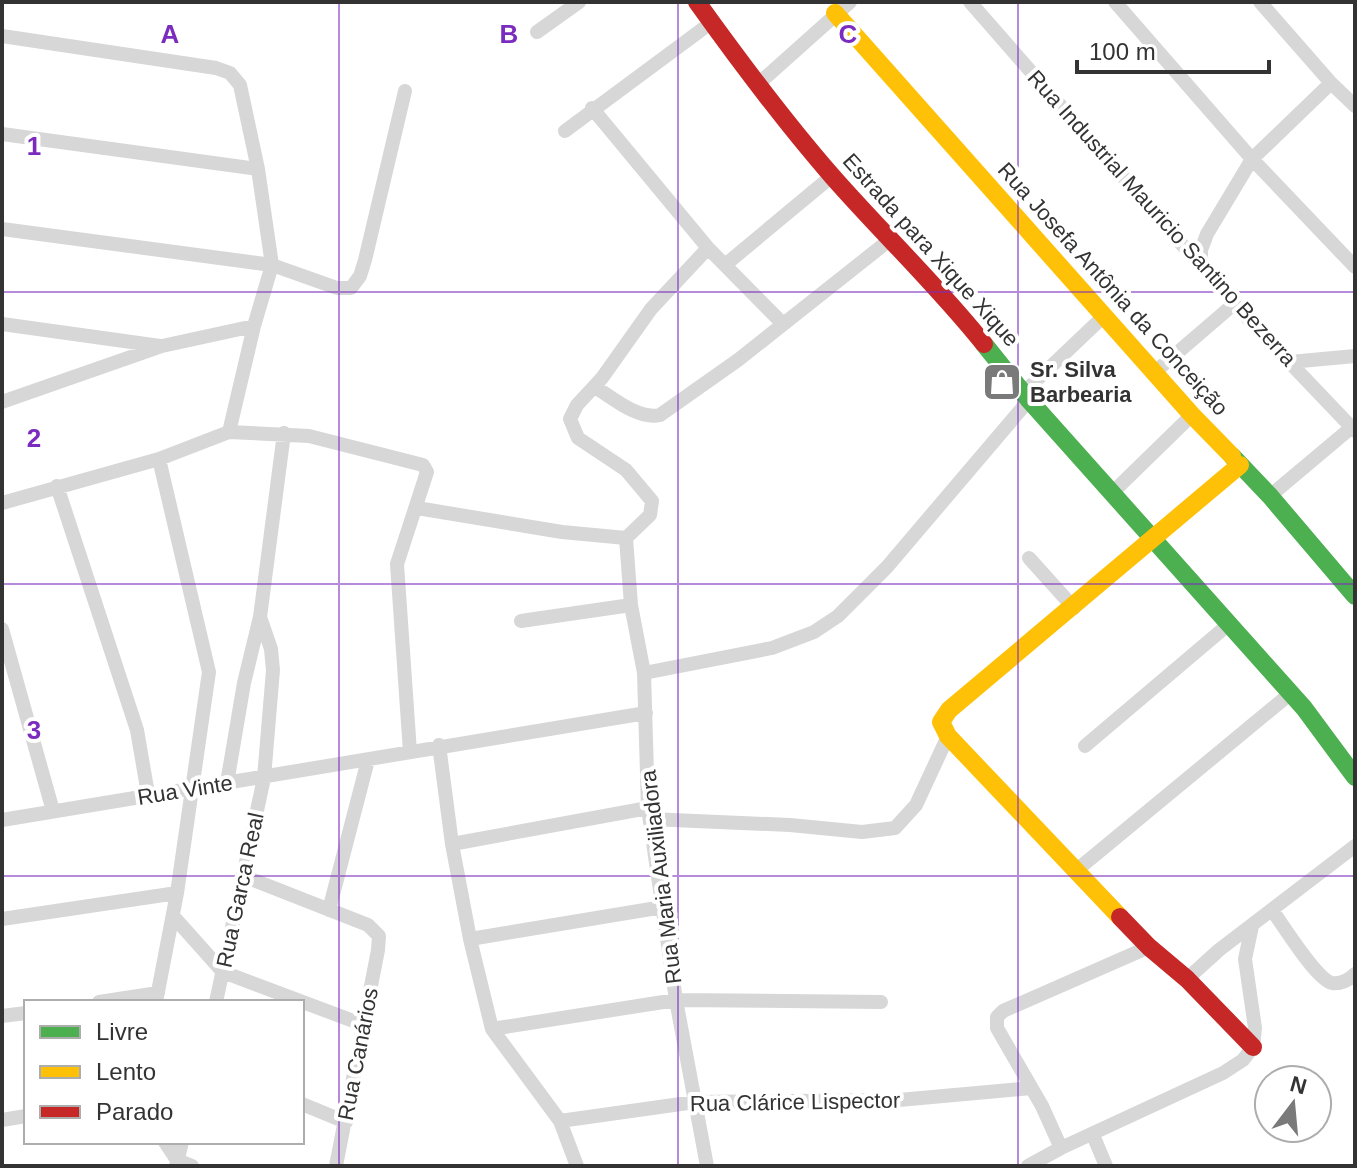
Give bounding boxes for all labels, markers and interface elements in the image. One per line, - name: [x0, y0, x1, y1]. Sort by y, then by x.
- text: A: [161, 19, 180, 49]
- text: B: [500, 19, 518, 49]
- text: C: [839, 19, 858, 49]
- scale bar: [1077, 24, 1269, 74]
- text: 100 m: [1089, 38, 1156, 65]
- street label: Rua Industrial Mauricio Santino Bezerra: [1023, 65, 1302, 371]
- text: 1: [27, 131, 41, 161]
- street label: Estrada para Xique Xique: [838, 148, 1024, 352]
- street label: Rua Josefa Antônia da Conceição: [993, 157, 1233, 421]
- place label: Sr. Silva Barbearia: [1030, 357, 1132, 407]
- shop icon: Sr. Silva Barbearia: [981, 361, 1023, 403]
- text: 2: [27, 423, 41, 453]
- text: 3: [27, 715, 41, 745]
- street label: Rua Maria Auxiliadora: [635, 768, 687, 985]
- street label: Rua Vinte: [136, 770, 234, 810]
- street label: Rua Garca Real: [211, 810, 269, 970]
- street label: Rua Canários: [333, 986, 383, 1122]
- legend: [24, 1000, 304, 1144]
- text: Livre: [96, 1018, 148, 1045]
- text: Lento: [96, 1058, 156, 1085]
- north arrow: [1253, 1064, 1333, 1144]
- text: N: [1287, 1071, 1309, 1099]
- street label: Rua Clárice Lispector: [690, 1088, 900, 1116]
- text: Parado: [96, 1098, 173, 1125]

